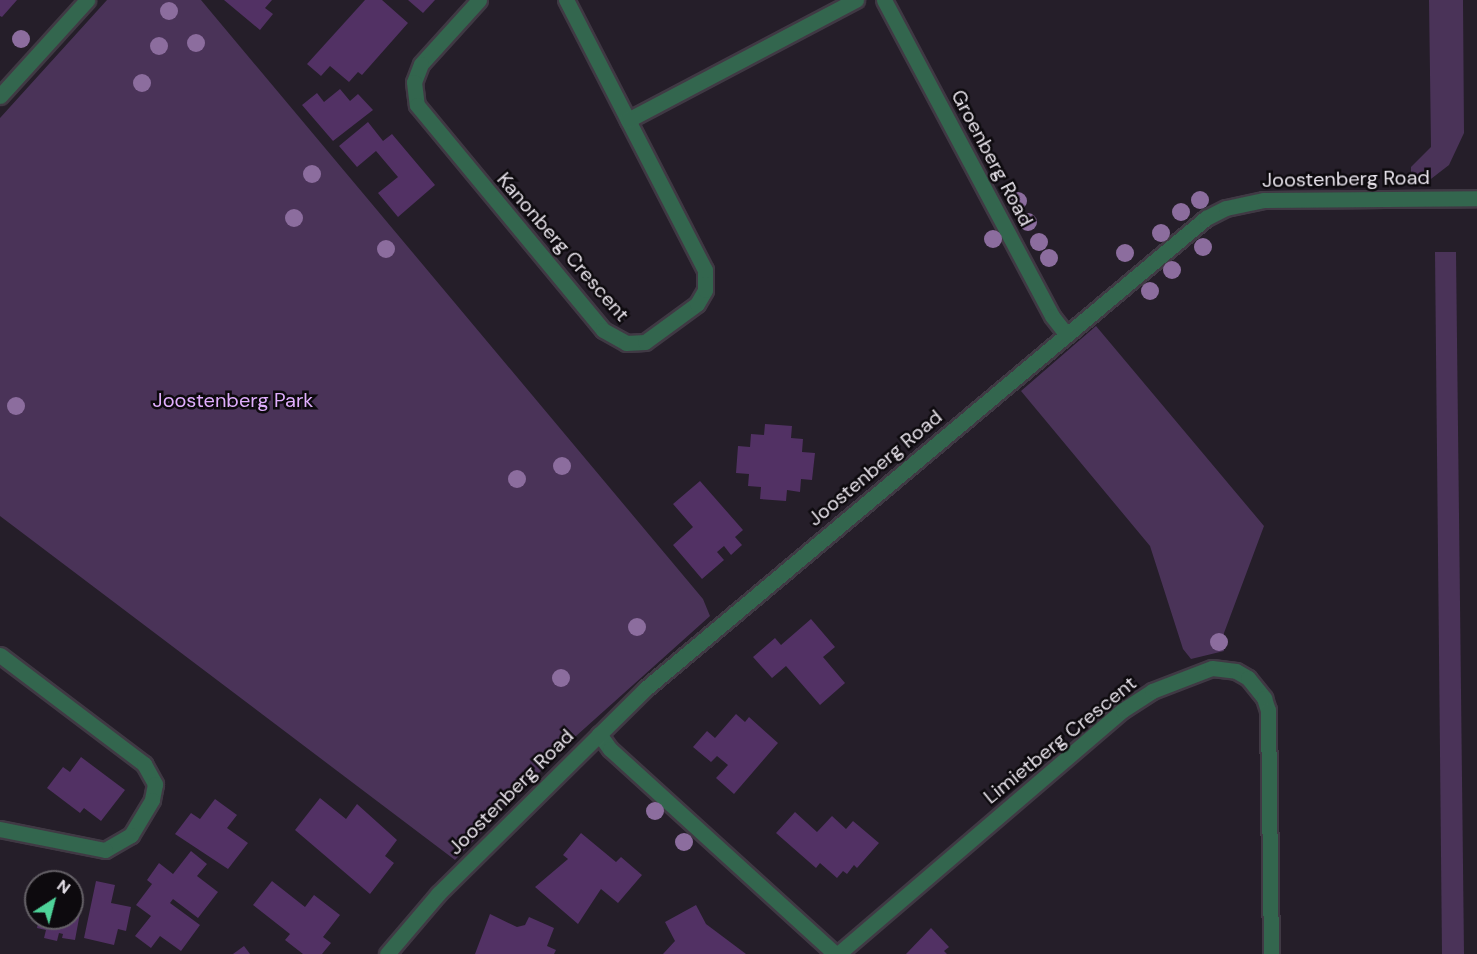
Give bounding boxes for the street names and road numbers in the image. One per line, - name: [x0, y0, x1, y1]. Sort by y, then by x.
- street label: Groenberg Road: [946, 86, 1038, 230]
- street label: Joostenberg Road: [1262, 166, 1430, 192]
- street label: Kanonberg Crescent: [492, 168, 634, 326]
- street label: Joostenberg Road: [803, 405, 947, 531]
- street label: Limietberg Crescent: [979, 671, 1141, 809]
- street label: Joostenberg Road: [443, 724, 579, 860]

